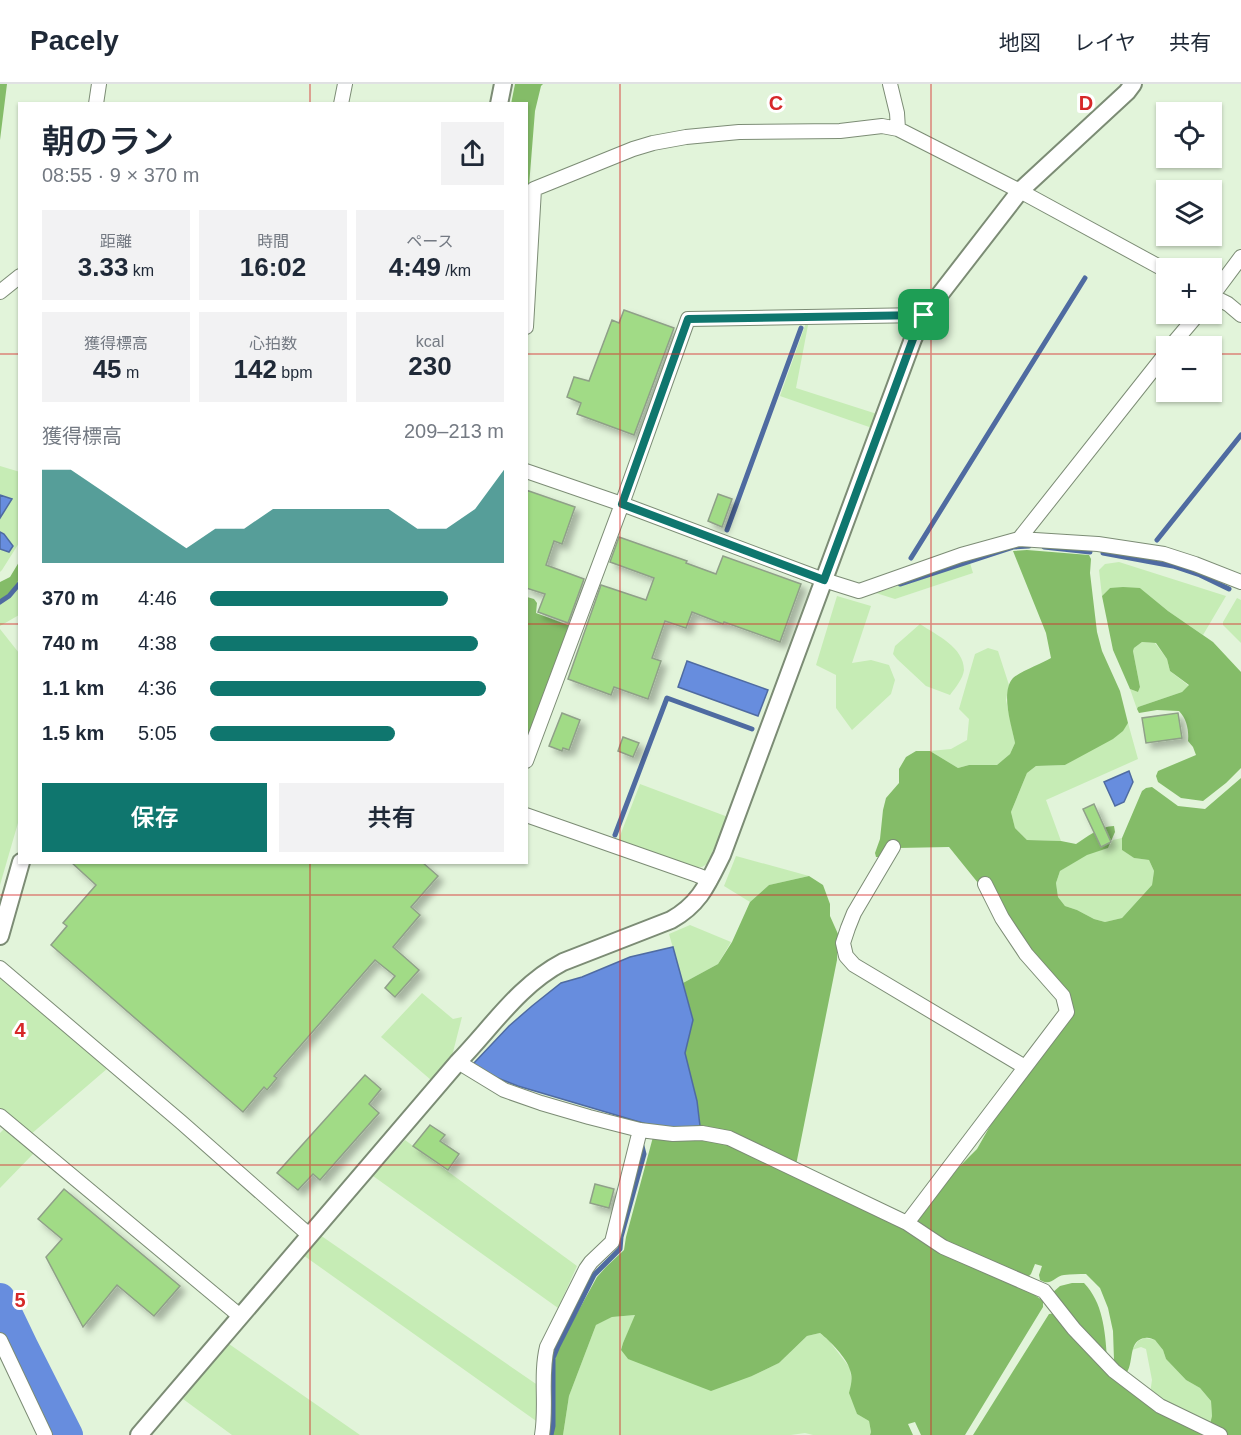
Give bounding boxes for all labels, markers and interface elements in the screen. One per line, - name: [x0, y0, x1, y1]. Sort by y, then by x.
- text: Pacely: [30, 25, 119, 56]
- text: 地図: [999, 31, 1041, 54]
- text: レイヤ: [1074, 31, 1136, 54]
- text: 共有: [1169, 31, 1211, 54]
- text: C: [769, 92, 783, 114]
- text: D: [1079, 92, 1093, 114]
- map controls: [1156, 102, 1222, 402]
- button: locate: [1156, 102, 1222, 168]
- button: share: [441, 122, 504, 185]
- text: 朝のラン: [42, 123, 174, 160]
- text: 08:55 · 9 × 370 m: [42, 164, 199, 186]
- button: layers: [1156, 180, 1222, 246]
- text: 距離: [100, 233, 132, 250]
- text: 時間: [257, 233, 289, 250]
- text: ペース: [406, 233, 454, 250]
- text: 3.33: [78, 252, 128, 282]
- text: 16:02: [240, 252, 306, 282]
- text: 4:49: [389, 252, 441, 282]
- button: +: [1156, 258, 1222, 324]
- text: km: [128, 262, 154, 279]
- text: /km: [441, 262, 471, 279]
- pin: [898, 289, 949, 340]
- icon: arrive: [907, 298, 940, 331]
- text: kcal: [416, 333, 444, 350]
- text: 獲得標高: [84, 335, 148, 352]
- text: 心拍数: [249, 335, 297, 352]
- button: −: [1156, 336, 1222, 402]
- text: 230: [408, 351, 452, 381]
- text: 45: [93, 354, 122, 384]
- text: 142: [234, 354, 277, 384]
- text: m: [122, 364, 139, 381]
- text: bpm: [277, 364, 312, 381]
- text: 209–213 m: [404, 420, 504, 442]
- text: 獲得標高: [42, 425, 122, 447]
- text: 370 m: [42, 587, 99, 609]
- text: 4:46: [138, 587, 177, 609]
- text: 740 m: [42, 632, 99, 654]
- text: 4:38: [138, 632, 177, 654]
- text: 1.1 km: [42, 677, 104, 699]
- text: 4:36: [138, 677, 177, 699]
- text: 1.5 km: [42, 722, 104, 744]
- text: 5:05: [138, 722, 177, 744]
- button: 保存: [42, 783, 267, 852]
- button: 共有: [279, 783, 504, 852]
- text: 4: [14, 1019, 26, 1041]
- text: 5: [14, 1289, 26, 1311]

